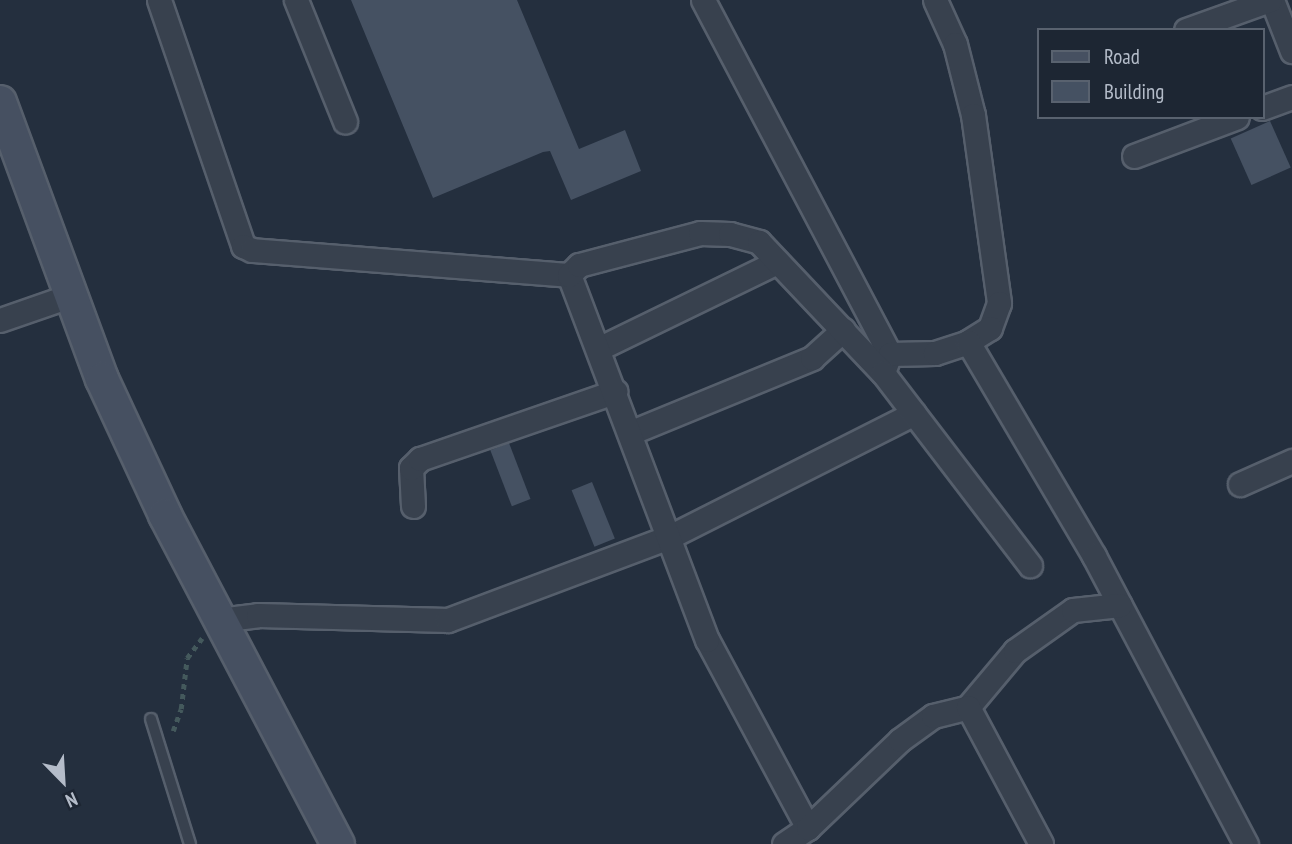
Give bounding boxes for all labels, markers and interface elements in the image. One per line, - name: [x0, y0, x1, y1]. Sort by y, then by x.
- legend: [1036, 28, 1264, 119]
- text: Road: [1104, 43, 1140, 70]
- text: Building: [1104, 78, 1164, 105]
- north arrow: [28, 746, 98, 816]
- text: N: [62, 787, 81, 813]

